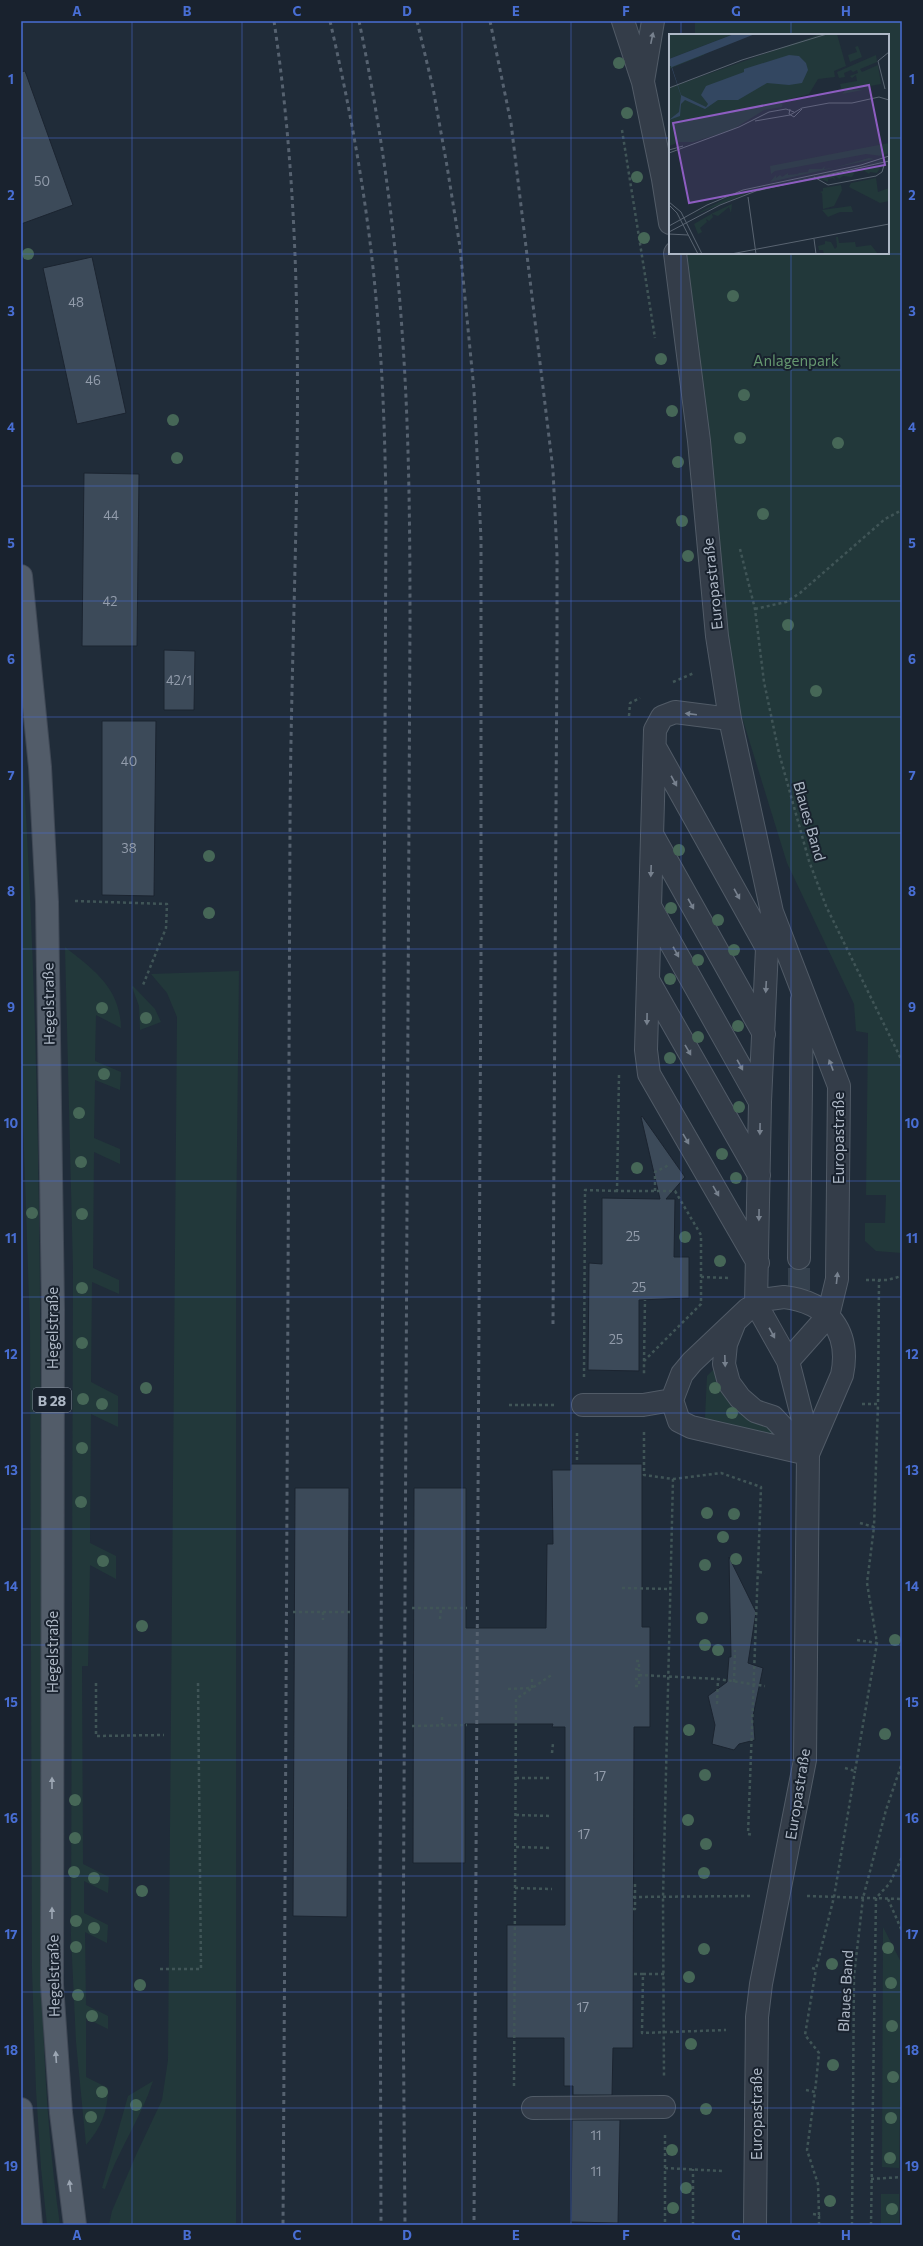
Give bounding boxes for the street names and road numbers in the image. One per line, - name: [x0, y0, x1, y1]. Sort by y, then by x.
- street label: Europastraße: [698, 537, 726, 631]
- street label: Blaues Band: [790, 779, 830, 863]
- street label: Hegelstraße: [38, 963, 58, 1045]
- street label: Europastraße: [829, 1092, 847, 1184]
- street label: Hegelstraße: [43, 1287, 61, 1369]
- road number: B 28: [33, 1388, 71, 1412]
- street label: Hegelstraße: [43, 1611, 61, 1693]
- street label: Europastraße: [781, 1747, 813, 1841]
- street label: Hegelstraße: [43, 1935, 63, 2017]
- street label: Blaues Band: [834, 1950, 856, 2032]
- street label: Europastraße: [747, 2068, 765, 2160]

